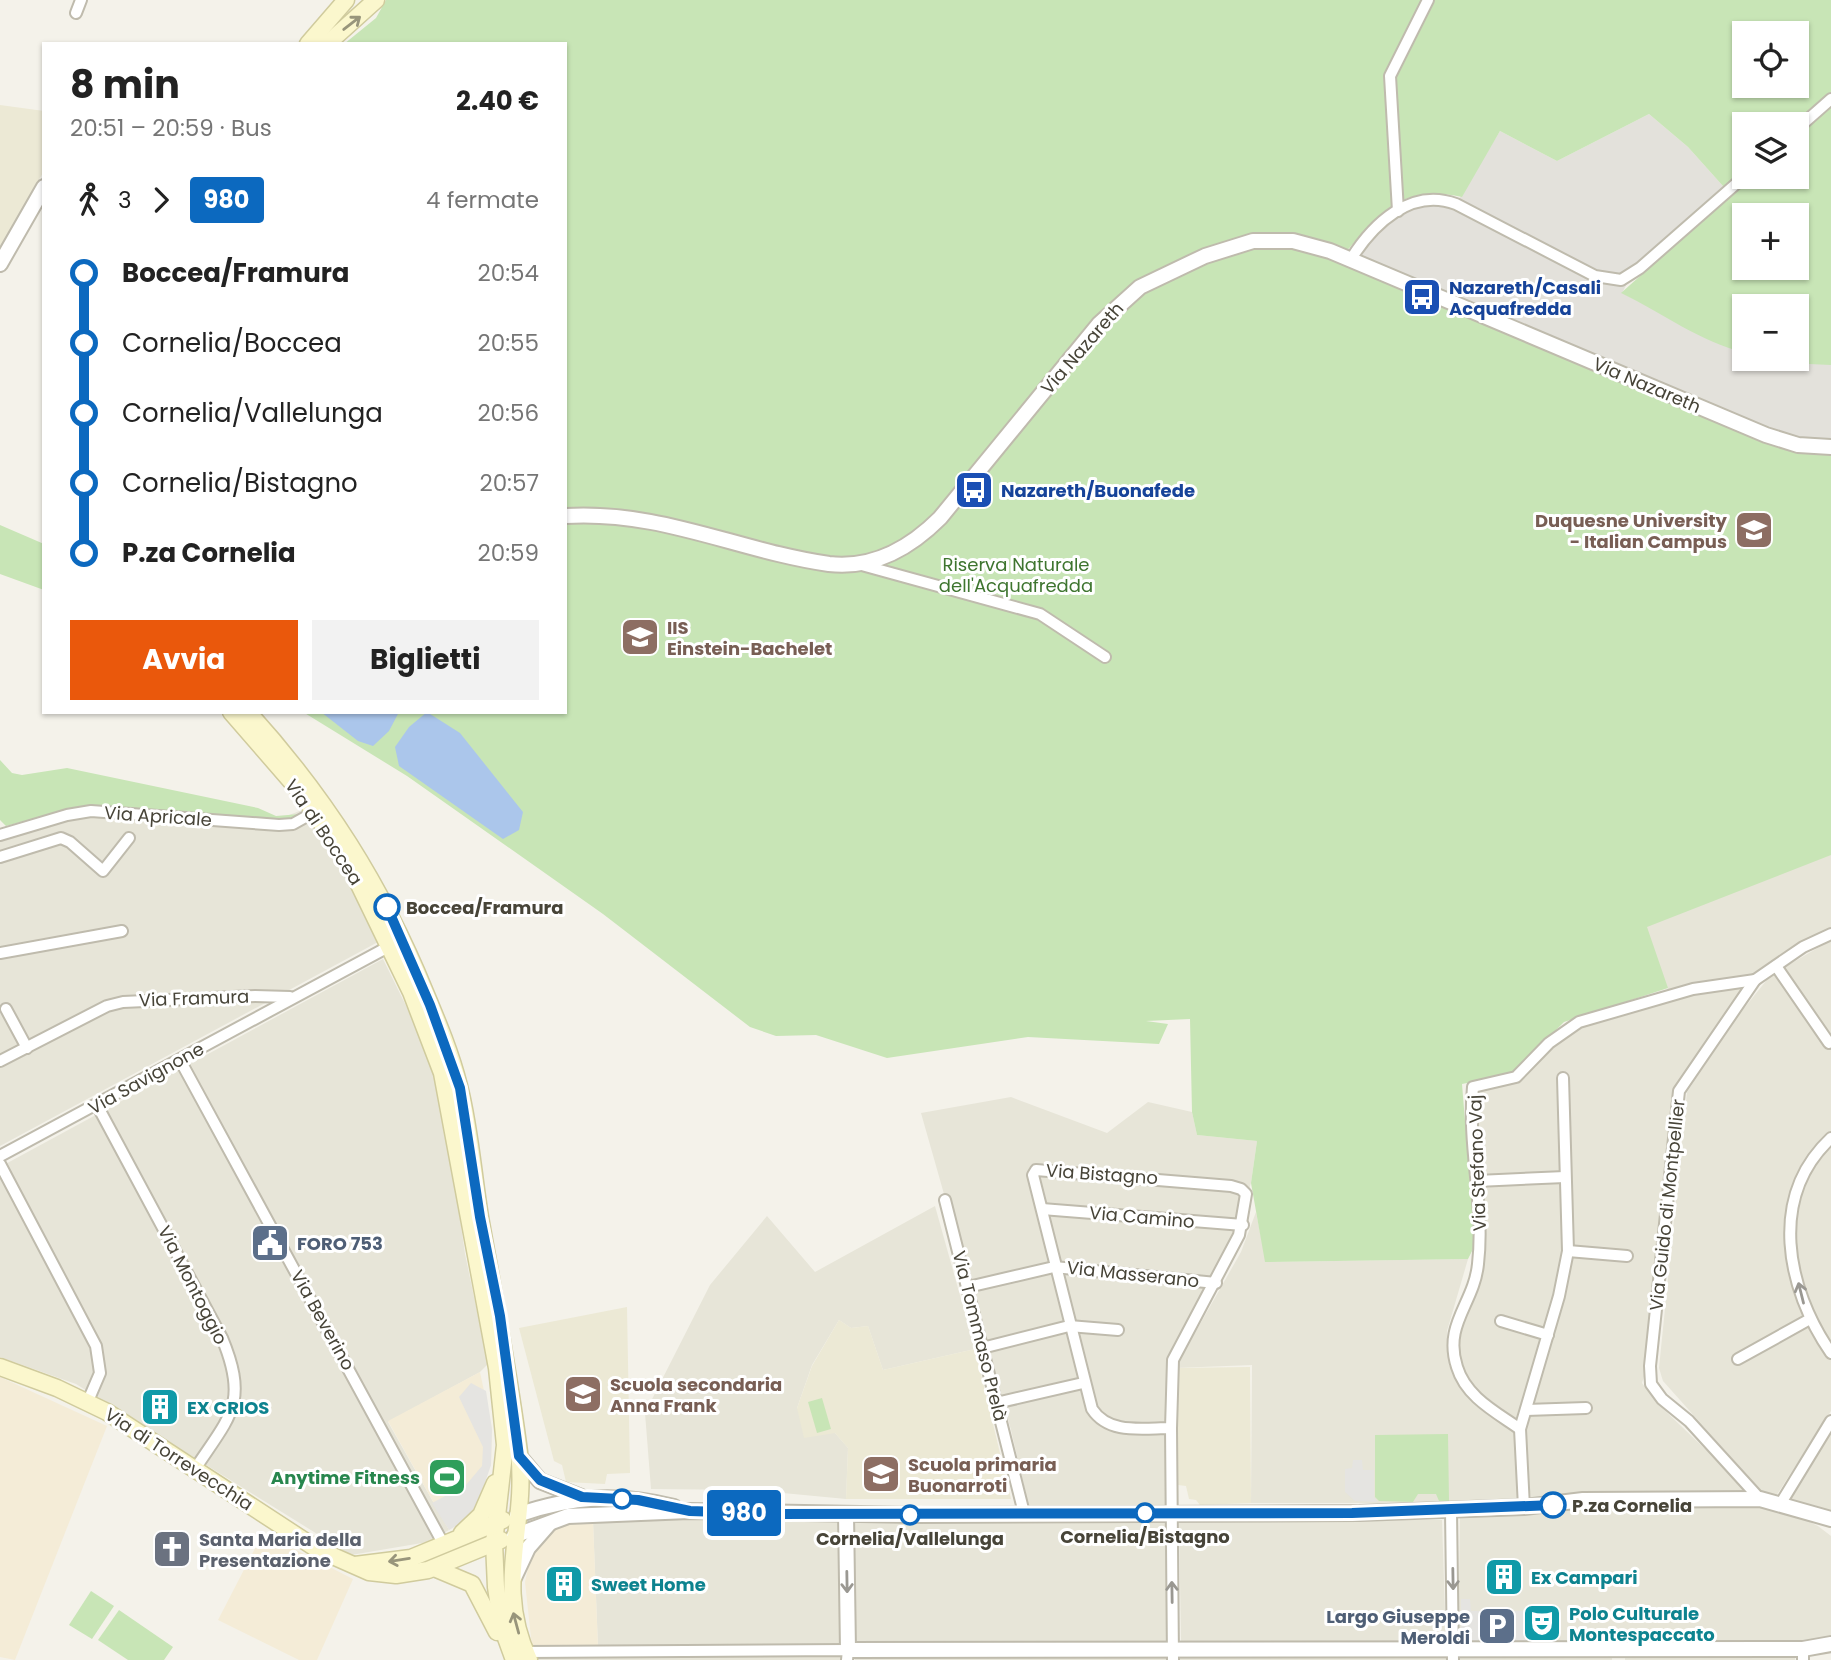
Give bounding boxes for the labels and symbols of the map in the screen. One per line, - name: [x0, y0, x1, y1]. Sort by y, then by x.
- one-way arrow: [342, 15, 361, 30]
- place label: Nazareth/Casali Acquafredda: [1449, 275, 1601, 321]
- bus stop icon: Nazareth/Casali Acquafredda: [1401, 276, 1443, 318]
- street label: Via Nazareth: [1035, 297, 1129, 399]
- street label: Via Nazareth: [1589, 351, 1705, 419]
- bus stop icon: Nazareth/Buonafede: [953, 469, 995, 511]
- place label: Nazareth/Buonafede: [1001, 478, 1195, 503]
- place label: Duquesne University - Italian Campus: [1535, 508, 1728, 554]
- school or university icon: Duquesne University - Italian Campus: [1733, 509, 1775, 551]
- park label: Riserva Naturale dell'Acquafredda: [939, 552, 1093, 598]
- place label: IIS Einstein-Bachelet: [667, 615, 832, 661]
- school or university icon: IIS Einstein-Bachelet: [619, 616, 661, 658]
- street label: Via di Boccea: [279, 774, 369, 890]
- street label: Via Apricale: [103, 800, 213, 832]
- marker: Boccea/Framura: [374, 894, 400, 920]
- place label: Boccea/Framura: [406, 895, 563, 920]
- street label: Via Framura: [138, 984, 250, 1012]
- street label: Via Savignone: [84, 1036, 208, 1120]
- street label: Via Stefano Vaj: [1462, 1094, 1492, 1232]
- street label: Via Guido di Montpellier: [1643, 1097, 1691, 1312]
- street label: Via Bistagno: [1045, 1158, 1159, 1190]
- street label: Via Camino: [1088, 1200, 1196, 1234]
- street label: Via Montoggio: [152, 1221, 234, 1349]
- public building icon: FORO 753: [249, 1222, 291, 1264]
- place label: FORO 753: [297, 1231, 383, 1256]
- street label: Via Tommaso Prelà: [947, 1248, 1013, 1424]
- street label: Via Masserano: [1066, 1255, 1200, 1293]
- street label: Via Beverino: [285, 1265, 361, 1375]
- one-way arrow: [1794, 1282, 1807, 1304]
- place label: Scuola secondaria Anna Frank: [610, 1372, 782, 1418]
- school or university icon: Scuola secondaria Anna Frank: [562, 1373, 604, 1415]
- building icon: EX CRIOS: [139, 1386, 181, 1428]
- place label: EX CRIOS: [187, 1395, 269, 1420]
- street label: Via di Torrevecchia: [100, 1402, 258, 1516]
- place label: Scuola primaria Buonarroti: [908, 1452, 1057, 1498]
- school or university icon: Scuola primaria Buonarroti: [860, 1453, 902, 1495]
- sports icon: Anytime Fitness: [426, 1456, 468, 1498]
- place label: Anytime Fitness: [271, 1465, 420, 1490]
- unlabelled marker: [612, 1489, 632, 1509]
- line badge: 980: [704, 1490, 784, 1536]
- marker: P.za Cornelia: [1540, 1492, 1566, 1518]
- place label: P.za Cornelia: [1572, 1493, 1692, 1518]
- marker: Cornelia/Bistagno: [1135, 1503, 1155, 1523]
- marker: Cornelia/Vallelunga: [900, 1505, 920, 1525]
- place label: Cornelia/Bistagno: [1060, 1524, 1230, 1549]
- place label: Cornelia/Vallelunga: [816, 1526, 1004, 1551]
- place label: Santa Maria della Presentazione: [199, 1527, 362, 1573]
- church icon: Santa Maria della Presentazione: [151, 1528, 193, 1570]
- one-way arrow: [388, 1554, 411, 1567]
- building icon: Ex Campari: [1483, 1556, 1525, 1598]
- building icon: Sweet Home: [543, 1563, 585, 1605]
- place label: Ex Campari: [1531, 1565, 1638, 1590]
- one-way arrow: [1446, 1567, 1459, 1590]
- one-way arrow: [840, 1570, 854, 1593]
- place label: Sweet Home: [591, 1572, 706, 1597]
- one-way arrow: [1165, 1581, 1179, 1604]
- place label: Polo Culturale Montespaccato: [1569, 1601, 1715, 1647]
- theatre icon: Polo Culturale Montespaccato: [1521, 1602, 1563, 1644]
- place label: Largo Giuseppe Meroldi: [1326, 1604, 1470, 1650]
- parking icon: Largo Giuseppe Meroldi: [1476, 1605, 1518, 1647]
- one-way arrow: [509, 1612, 522, 1635]

